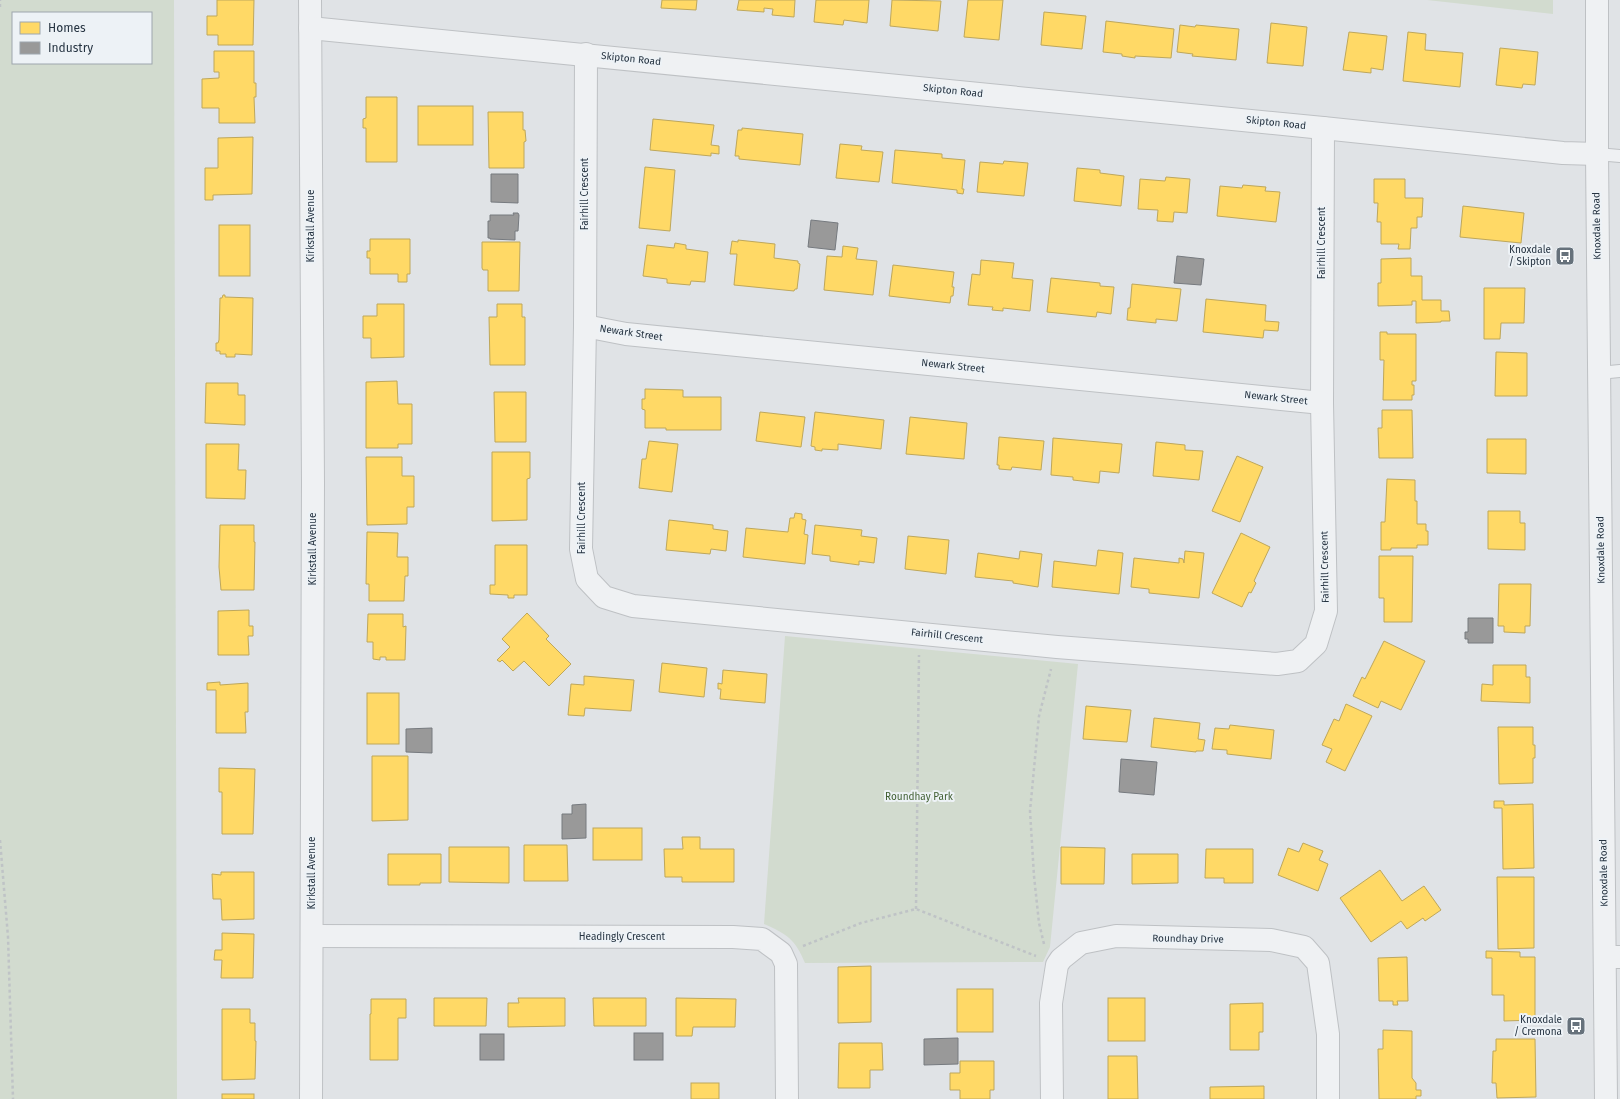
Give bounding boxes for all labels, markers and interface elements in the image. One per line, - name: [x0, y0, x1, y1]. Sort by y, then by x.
- legend: [12, 12, 152, 64]
- text: Homes: [48, 21, 86, 35]
- text: Industry: [48, 41, 93, 55]
- street label: Skipton Road: [600, 50, 662, 68]
- street label: Skipton Road: [922, 82, 984, 100]
- street label: Skipton Road: [1245, 114, 1307, 132]
- street label: Fairhill Crescent: [579, 157, 591, 230]
- street label: Kirkstall Avenue: [305, 190, 317, 262]
- street label: Knoxdale Road: [1590, 192, 1604, 260]
- street label: Fairhill Crescent: [1316, 206, 1328, 279]
- place label: Knoxdale / Skipton: [1509, 244, 1551, 268]
- bus stop icon: Knoxdale / Skipton: [1554, 245, 1576, 267]
- street label: Newark Street: [599, 323, 664, 343]
- street label: Newark Street: [921, 357, 986, 375]
- street label: Newark Street: [1244, 389, 1309, 407]
- street label: Fairhill Crescent: [576, 481, 588, 554]
- street label: Kirkstall Avenue: [307, 513, 319, 585]
- street label: Knoxdale Road: [1594, 516, 1608, 584]
- street label: Fairhill Crescent: [1318, 530, 1332, 603]
- street label: Fairhill Crescent: [910, 626, 984, 646]
- park label: Roundhay Park: [885, 791, 954, 803]
- street label: Kirkstall Avenue: [306, 837, 318, 909]
- street label: Knoxdale Road: [1597, 839, 1611, 907]
- street label: Headingly Crescent: [579, 931, 666, 943]
- street label: Roundhay Drive: [1152, 932, 1224, 946]
- place label: Knoxdale / Cremona: [1514, 1014, 1562, 1038]
- bus stop icon: Knoxdale / Cremona: [1565, 1015, 1587, 1037]

